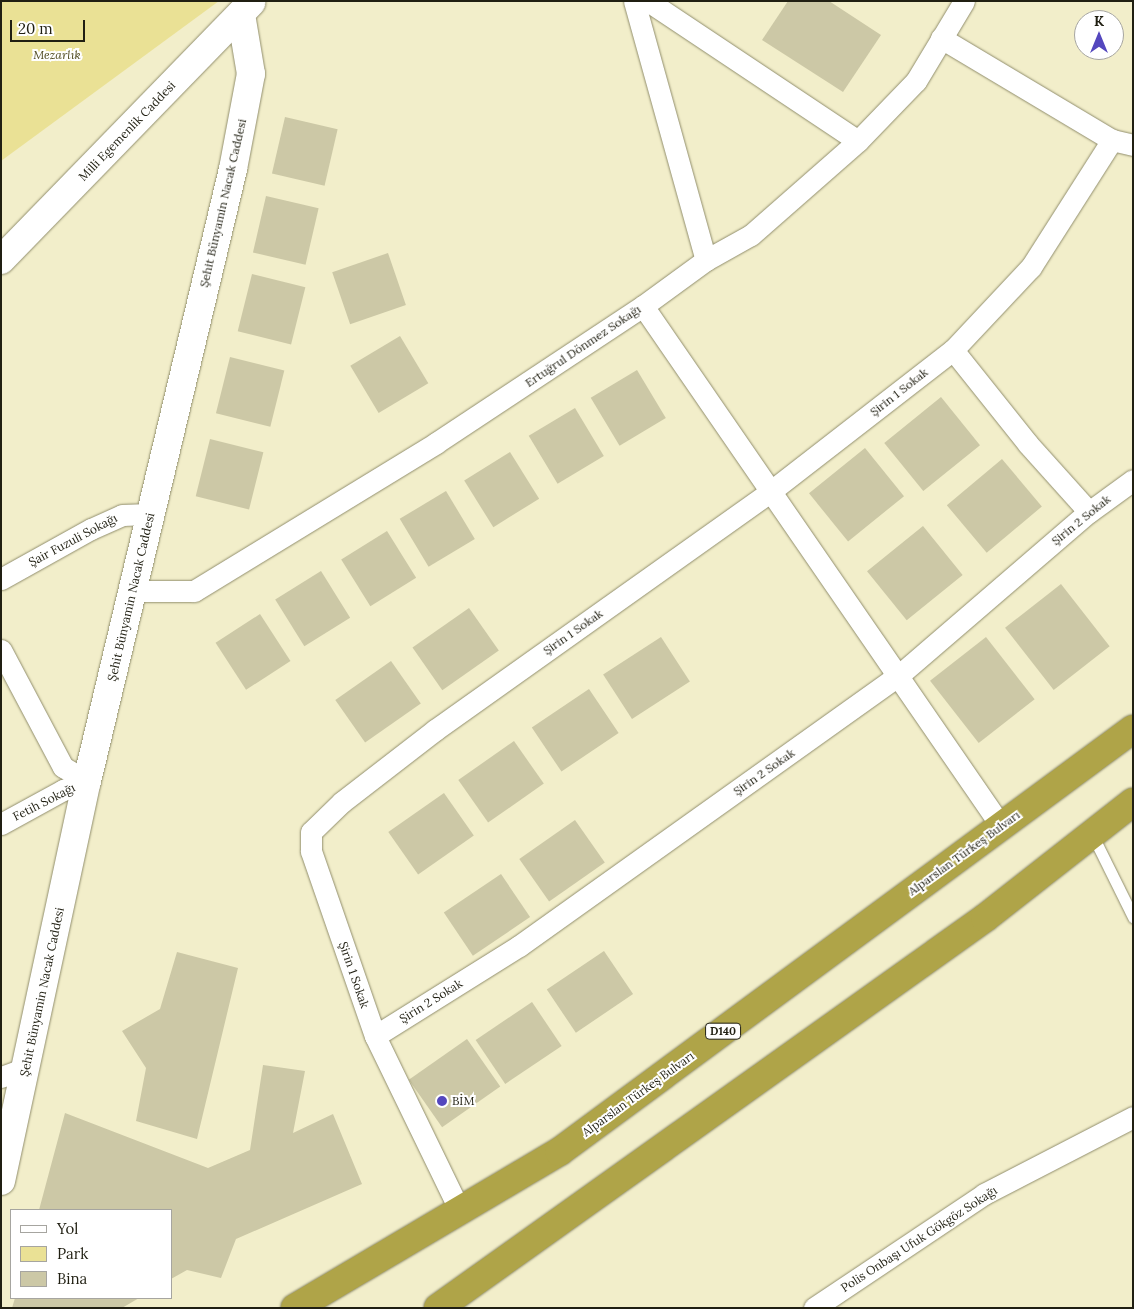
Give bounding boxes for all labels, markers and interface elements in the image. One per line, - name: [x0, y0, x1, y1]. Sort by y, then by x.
- scale bar: [12, 10, 88, 42]
- north arrow: [1074, 10, 1124, 60]
- text: K: [1094, 12, 1104, 30]
- text: 20 m: [18, 19, 53, 38]
- park label: Mezarlık: [33, 48, 81, 62]
- street label: Milli Egemenlik Caddesi: [76, 78, 178, 184]
- street label: Şehit Bünyamin Nacak Caddesi: [197, 117, 249, 289]
- street label: Ertuğrul Dönmez Sokağı: [522, 302, 644, 390]
- street label: Şirin 1 Sokak: [867, 365, 931, 419]
- street label: Şirin 2 Sokak: [1049, 492, 1113, 548]
- street label: Şair Fuzuli Sokağı: [26, 511, 120, 569]
- street label: Şehit Bünyamin Nacak Caddesi: [105, 511, 157, 683]
- street label: Şirin 1 Sokak: [540, 606, 606, 658]
- street label: Şirin 2 Sokak: [731, 746, 797, 798]
- street label: Fetih Sokağı: [10, 780, 78, 824]
- street label: Alparslan Türkeş Bulvarı: [905, 808, 1023, 898]
- street label: Şehit Bünyamin Nacak Caddesi: [17, 906, 67, 1078]
- street label: Şirin 1 Sokak: [336, 940, 372, 1010]
- street label: Şirin 2 Sokak: [397, 976, 465, 1026]
- road number: D140: [704, 1022, 742, 1040]
- street label: Alparslan Türkeş Bulvarı: [579, 1049, 697, 1139]
- place label: BİM: [452, 1094, 474, 1108]
- marker: BİM: [436, 1095, 448, 1107]
- street label: Polis Onbaşı Ufuk Gökgöz Sokağı: [838, 1183, 1000, 1295]
- legend: [10, 1209, 172, 1299]
- text: Yol: [57, 1219, 78, 1238]
- text: Park: [57, 1244, 88, 1263]
- text: Bina: [57, 1269, 87, 1288]

